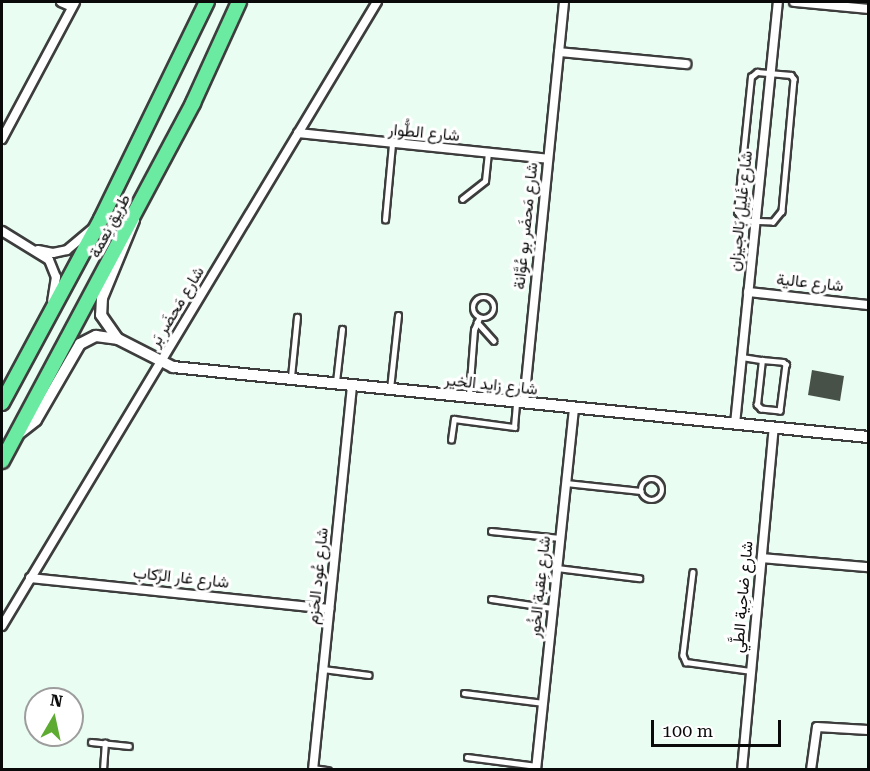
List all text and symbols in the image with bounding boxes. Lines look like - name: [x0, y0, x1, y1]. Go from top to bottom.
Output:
- street label: شارع الطُّوار: [387, 120, 461, 146]
- street label: شارع غَلِيل بَالجيزان: [725, 150, 757, 272]
- street label: شارع مَحضَر بو عُوَّانة: [510, 162, 542, 290]
- street label: طريق نِعمة: [85, 191, 135, 261]
- street label: شارع مَحضَر بَر: [145, 263, 209, 351]
- street label: شارع عالية: [775, 270, 845, 296]
- street label: شارع زايد الخير: [443, 371, 539, 399]
- street label: شارع عُود الحَزم: [303, 527, 333, 625]
- street label: شارع عِقبة الخُور: [525, 535, 555, 639]
- street label: شارع ضاحِية الطَّي: [729, 540, 757, 654]
- street label: شارع غار الرِّكاب: [132, 563, 230, 593]
- north arrow: [24, 687, 84, 747]
- text: N: [49, 690, 64, 711]
- scale bar: [654, 708, 784, 746]
- text: 100 m: [662, 720, 713, 741]

